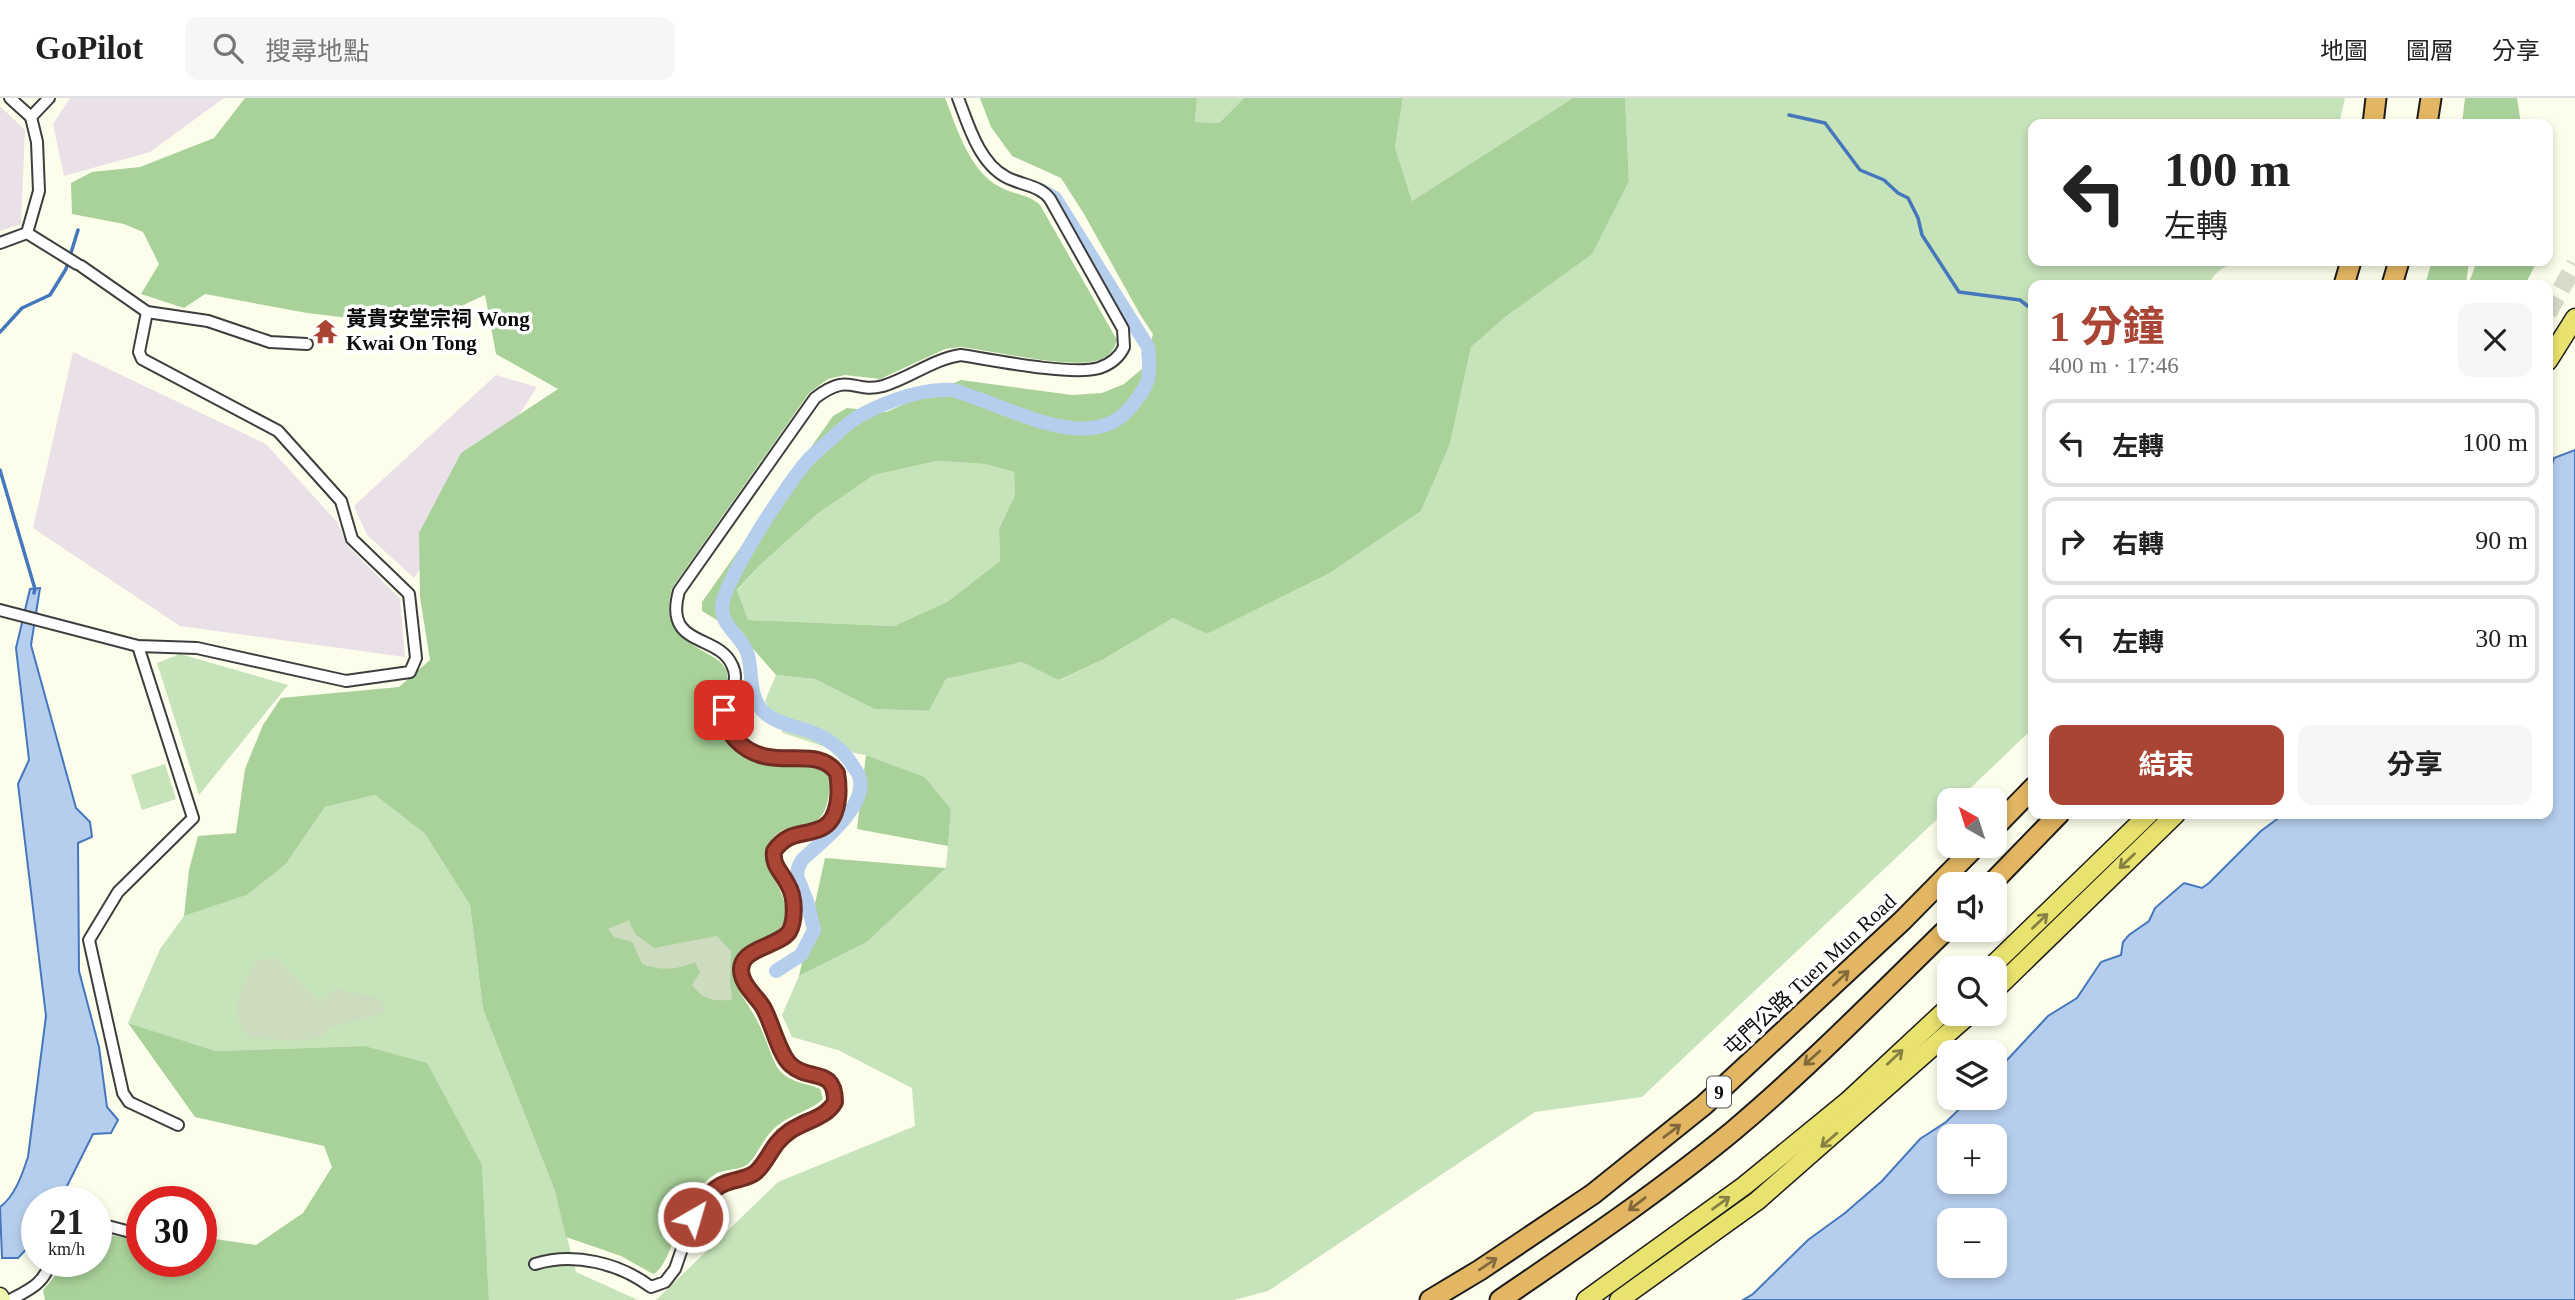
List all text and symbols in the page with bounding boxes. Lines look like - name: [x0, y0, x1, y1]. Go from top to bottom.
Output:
- search box: [185, 17, 675, 80]
- icon: search: [209, 29, 247, 67]
- text: GoPilot: [35, 30, 143, 66]
- text: 搜尋地點: [265, 37, 369, 66]
- text: 地圖: [2320, 38, 2368, 64]
- text: 圖層: [2406, 38, 2454, 64]
- text: 分享: [2492, 38, 2540, 64]
- text: 100 m: [2164, 142, 2291, 197]
- icon: left: [2049, 147, 2140, 238]
- text: 左轉: [2164, 208, 2228, 244]
- button: close: [2458, 303, 2532, 377]
- text: 1 分鐘: [2049, 304, 2165, 350]
- place label: 黃貴安堂宗祠 Wong Kwai On Tong: [346, 307, 530, 355]
- temple icon: 黃貴安堂宗祠 Wong Kwai On Tong: [312, 317, 340, 345]
- text: 400 m · 17:46: [2049, 353, 2179, 378]
- icon: left: [2053, 424, 2091, 462]
- text: 100 m: [2462, 428, 2528, 457]
- text: 左轉: [2112, 432, 2164, 461]
- icon: right: [2053, 522, 2091, 560]
- text: 90 m: [2475, 526, 2528, 555]
- text: 右轉: [2112, 530, 2164, 559]
- icon: left: [2053, 620, 2091, 658]
- text: 30 m: [2475, 624, 2528, 653]
- text: 左轉: [2112, 628, 2164, 657]
- pin: [694, 680, 754, 740]
- icon: arrive: [705, 691, 743, 729]
- button: 結束: [2049, 725, 2284, 805]
- button: 分享: [2298, 725, 2532, 805]
- north arrow: [1937, 788, 2007, 858]
- map controls: [1937, 788, 2007, 1278]
- one-way arrow: [2119, 853, 2136, 870]
- button: sound: [1937, 872, 2007, 942]
- street label: 屯門公路 Tuen Mun Road: [1719, 889, 1901, 1061]
- one-way arrow: [2031, 913, 2049, 929]
- button: search: [1937, 956, 2007, 1026]
- one-way arrow: [1832, 970, 1849, 987]
- button: layers: [1937, 1040, 2007, 1110]
- one-way arrow: [1886, 1049, 1904, 1065]
- one-way arrow: [1804, 1050, 1821, 1067]
- road number: 9: [1707, 1076, 1731, 1108]
- one-way arrow: [1662, 1123, 1681, 1138]
- button: +: [1937, 1124, 2007, 1194]
- one-way arrow: [1820, 1132, 1838, 1148]
- position arrow: [656, 1180, 730, 1254]
- speed limit sign: 30: [126, 1186, 217, 1277]
- one-way arrow: [1629, 1196, 1647, 1211]
- one-way arrow: [1711, 1196, 1730, 1210]
- text: 21: [49, 1203, 84, 1242]
- button: −: [1937, 1208, 2007, 1278]
- text: km/h: [48, 1239, 85, 1259]
- one-way arrow: [1478, 1257, 1497, 1272]

